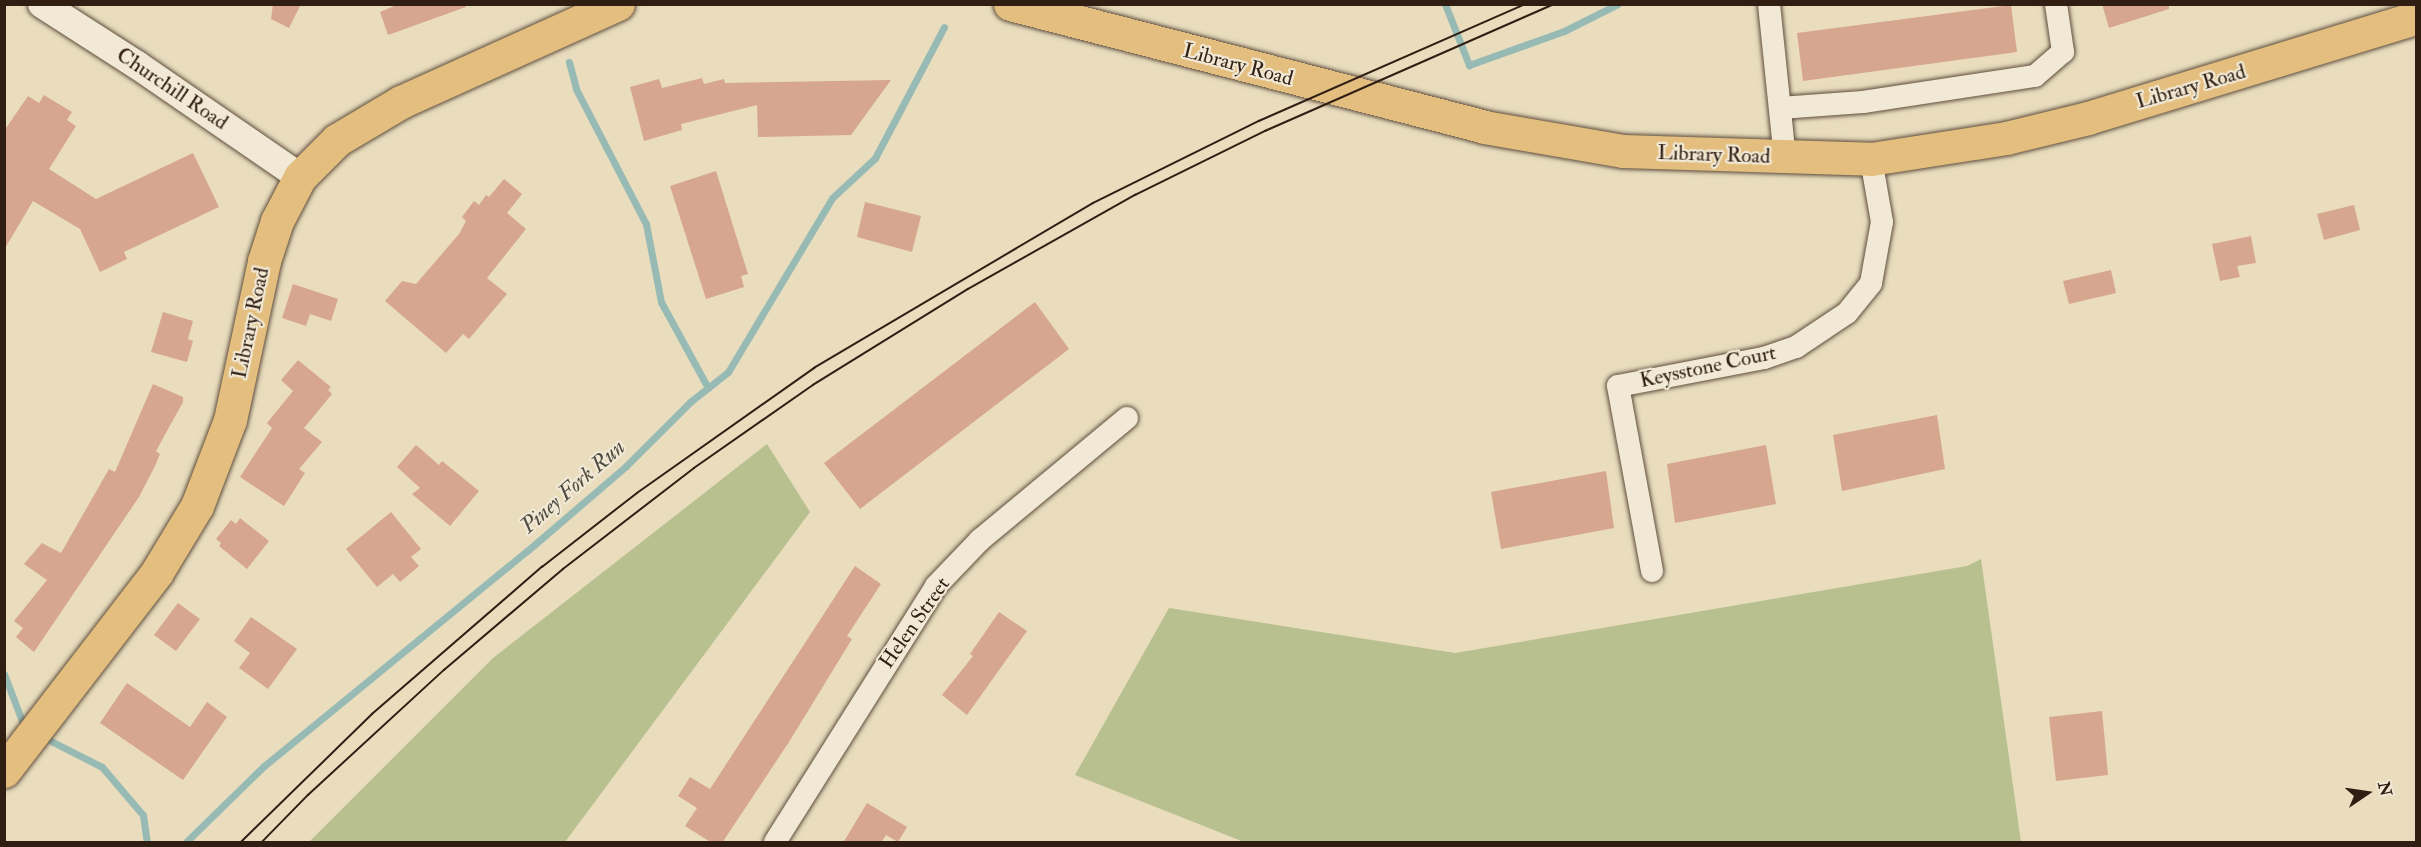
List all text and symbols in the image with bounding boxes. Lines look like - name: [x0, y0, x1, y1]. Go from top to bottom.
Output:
- street label: Library Road: [1180, 38, 1296, 92]
- street label: Churchill Road: [111, 42, 233, 136]
- street label: Library Road: [2133, 59, 2249, 115]
- street label: Library Road: [1657, 140, 1771, 170]
- street label: Library Road: [227, 265, 275, 381]
- street label: Keysstone Court: [1638, 340, 1778, 394]
- water label: Piney Fork Run: [515, 435, 631, 539]
- street label: Helen Street: [874, 572, 956, 674]
- north arrow: [2337, 763, 2397, 823]
- text: N: [2373, 780, 2396, 798]

